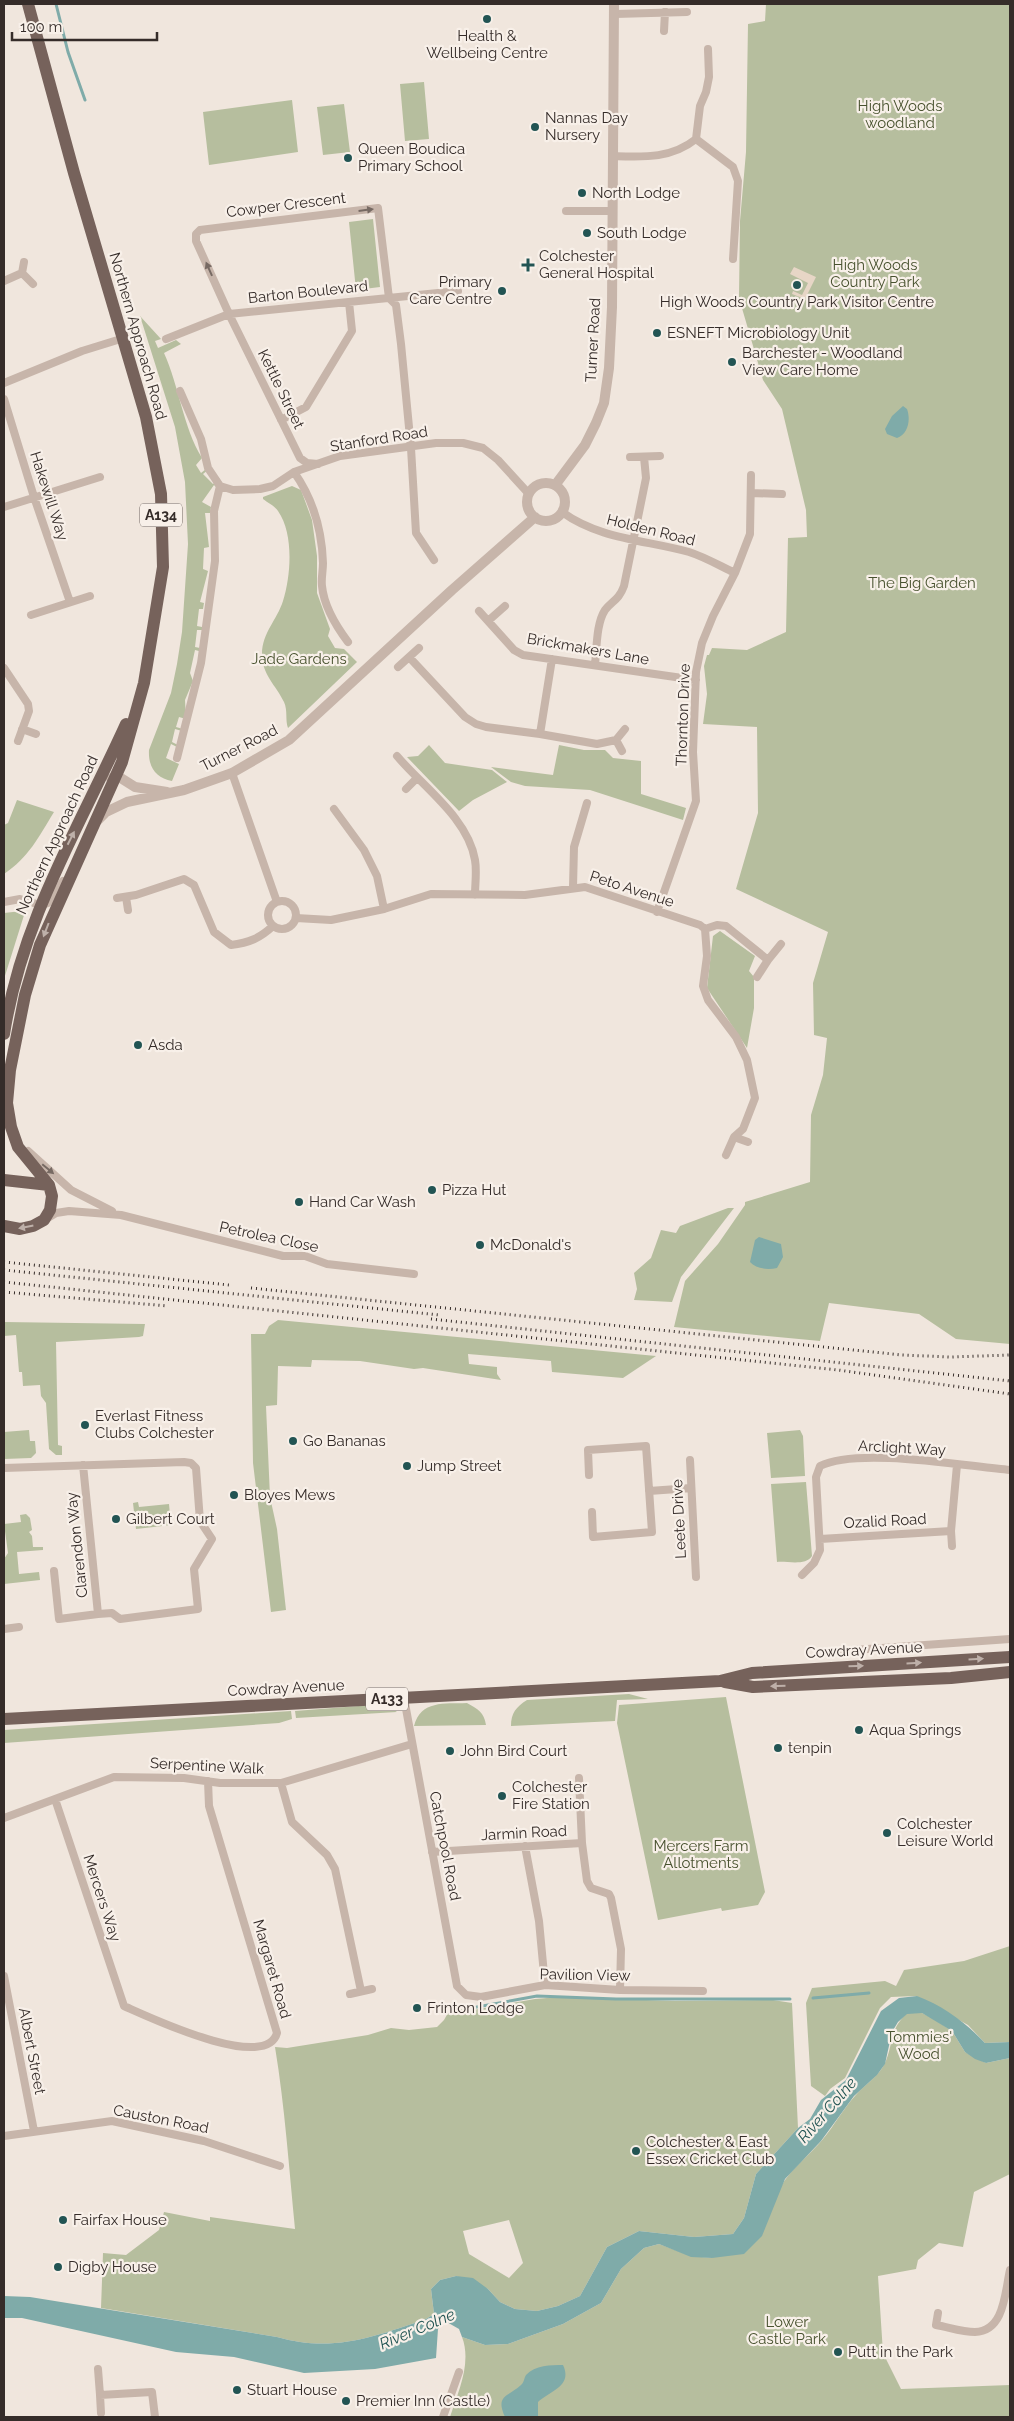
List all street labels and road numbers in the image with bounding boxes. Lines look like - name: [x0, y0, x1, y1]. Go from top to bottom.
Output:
- street label: Cowper Crescent: [225, 189, 347, 221]
- street label: Northern Approach Road: [105, 250, 171, 422]
- street label: Barton Boulevard: [247, 277, 369, 307]
- street label: Turner Road: [582, 297, 604, 383]
- street label: Kettle Street: [254, 346, 308, 432]
- street label: Stanford Road: [329, 422, 429, 456]
- street label: Hakewill Way: [26, 449, 72, 543]
- road number: A134: [140, 504, 182, 526]
- street label: Holden Road: [605, 510, 697, 550]
- street label: Brickmakers Lane: [525, 629, 651, 669]
- street label: Thornton Drive: [672, 663, 694, 767]
- street label: Turner Road: [197, 721, 281, 775]
- street label: Northern Approach Road: [12, 753, 102, 917]
- street label: Peto Avenue: [587, 867, 677, 911]
- street label: Petrolea Close: [218, 1218, 321, 1256]
- street label: Arclight Way: [858, 1437, 946, 1459]
- street label: Leete Drive: [668, 1479, 690, 1559]
- street label: Clarendon Way: [62, 1491, 92, 1599]
- street label: Ozalid Road: [843, 1510, 927, 1532]
- street label: Cowdray Avenue: [805, 1638, 923, 1662]
- street label: Cowdray Avenue: [227, 1676, 345, 1700]
- road number: A133: [366, 1688, 408, 1710]
- street label: Serpentine Walk: [150, 1754, 265, 1778]
- street label: Catchpool Road: [426, 1790, 464, 1902]
- street label: Jarmin Road: [481, 1822, 567, 1844]
- street label: Mercers Way: [79, 1852, 125, 1944]
- street label: Margaret Road: [249, 1917, 295, 2021]
- street label: Pavilion View: [539, 1965, 631, 1985]
- street label: Albert Street: [15, 2006, 49, 2096]
- street label: Causton Road: [112, 2101, 210, 2137]

